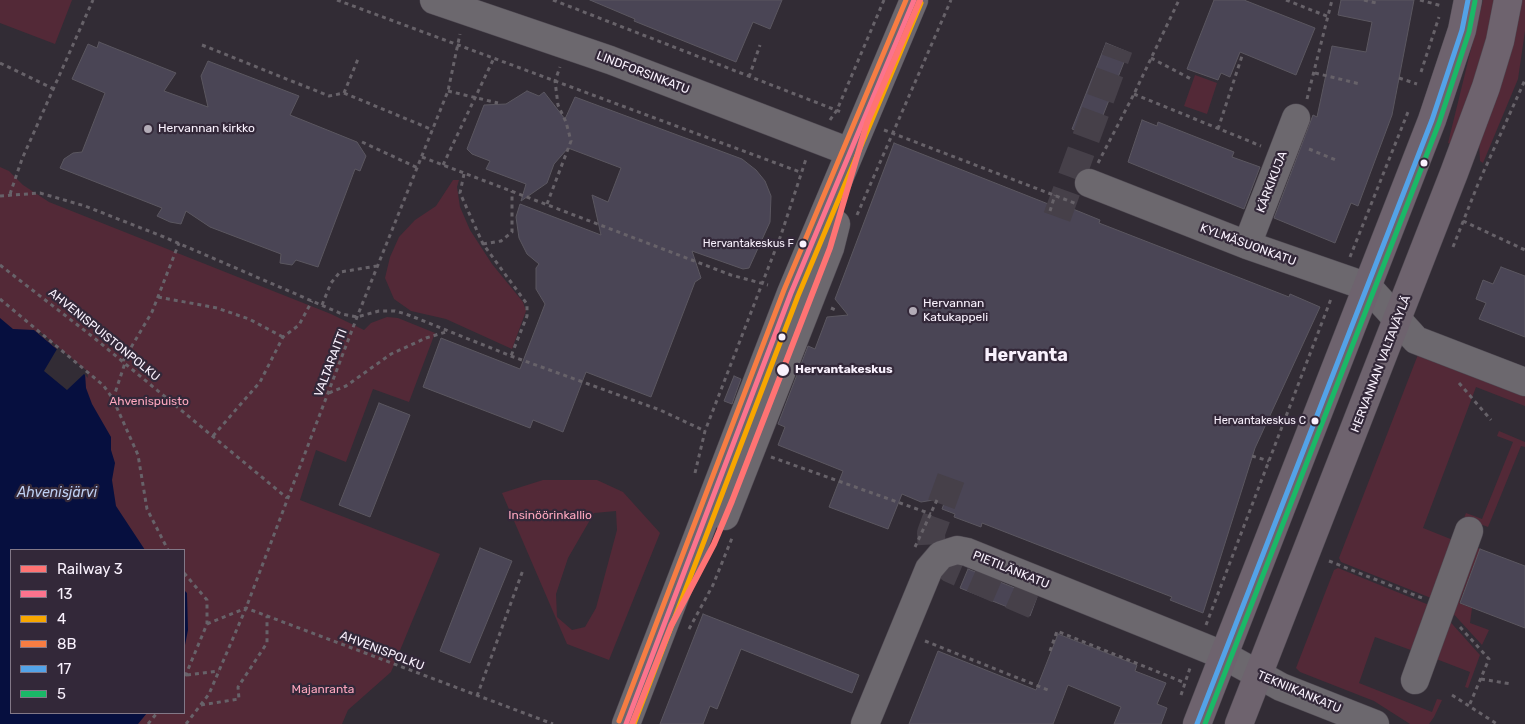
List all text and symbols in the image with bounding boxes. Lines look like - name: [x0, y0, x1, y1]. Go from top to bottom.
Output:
- street label: LINDFORSINKATU: [594, 49, 692, 97]
- place label: Hervannan kirkko: [158, 122, 255, 136]
- marker: Hervannan kirkko: [142, 123, 154, 135]
- street label: KÄRKIKUJA: [1254, 149, 1290, 215]
- unlabelled marker: [1419, 158, 1429, 168]
- street label: KYLMÄSUONKATU: [1198, 221, 1298, 269]
- place label: Hervantakeskus F: [703, 237, 794, 251]
- marker: Hervantakeskus F: [798, 239, 808, 249]
- street label: AHVENISPUISTONPOLKU: [45, 286, 163, 384]
- street label: HERVANNAN VALTAVÄYLÄ: [1348, 293, 1414, 435]
- place label: Hervannan Katukappeli: [923, 297, 988, 325]
- marker: Hervannan Katukappeli: [907, 305, 919, 317]
- street label: VALTARAITTI: [312, 327, 350, 399]
- unlabelled marker: [777, 332, 787, 342]
- district label: Hervanta: [984, 345, 1068, 367]
- marker: Hervantakeskus: [775, 362, 791, 378]
- place label: Hervantakeskus: [795, 363, 893, 377]
- park label: Ahvenispuisto: [109, 395, 189, 409]
- place label: Hervantakeskus C: [1214, 414, 1306, 428]
- marker: Hervantakeskus C: [1310, 416, 1320, 426]
- water label: Ahvenisjärvi: [17, 485, 97, 501]
- park label: Insinöörinkallio: [508, 509, 592, 523]
- street label: PIETILÄNKATU: [971, 548, 1051, 592]
- legend: [10, 549, 185, 714]
- text: Railway 3: [57, 560, 123, 578]
- text: 13: [57, 585, 72, 603]
- text: 4: [57, 610, 66, 628]
- street label: AHVENISPOLKU: [338, 628, 426, 674]
- text: 8B: [57, 635, 77, 653]
- text: 17: [57, 660, 71, 678]
- street label: TEKNIIKANKATU: [1255, 668, 1343, 716]
- park label: Majanranta: [292, 683, 354, 697]
- text: 5: [57, 685, 66, 703]

